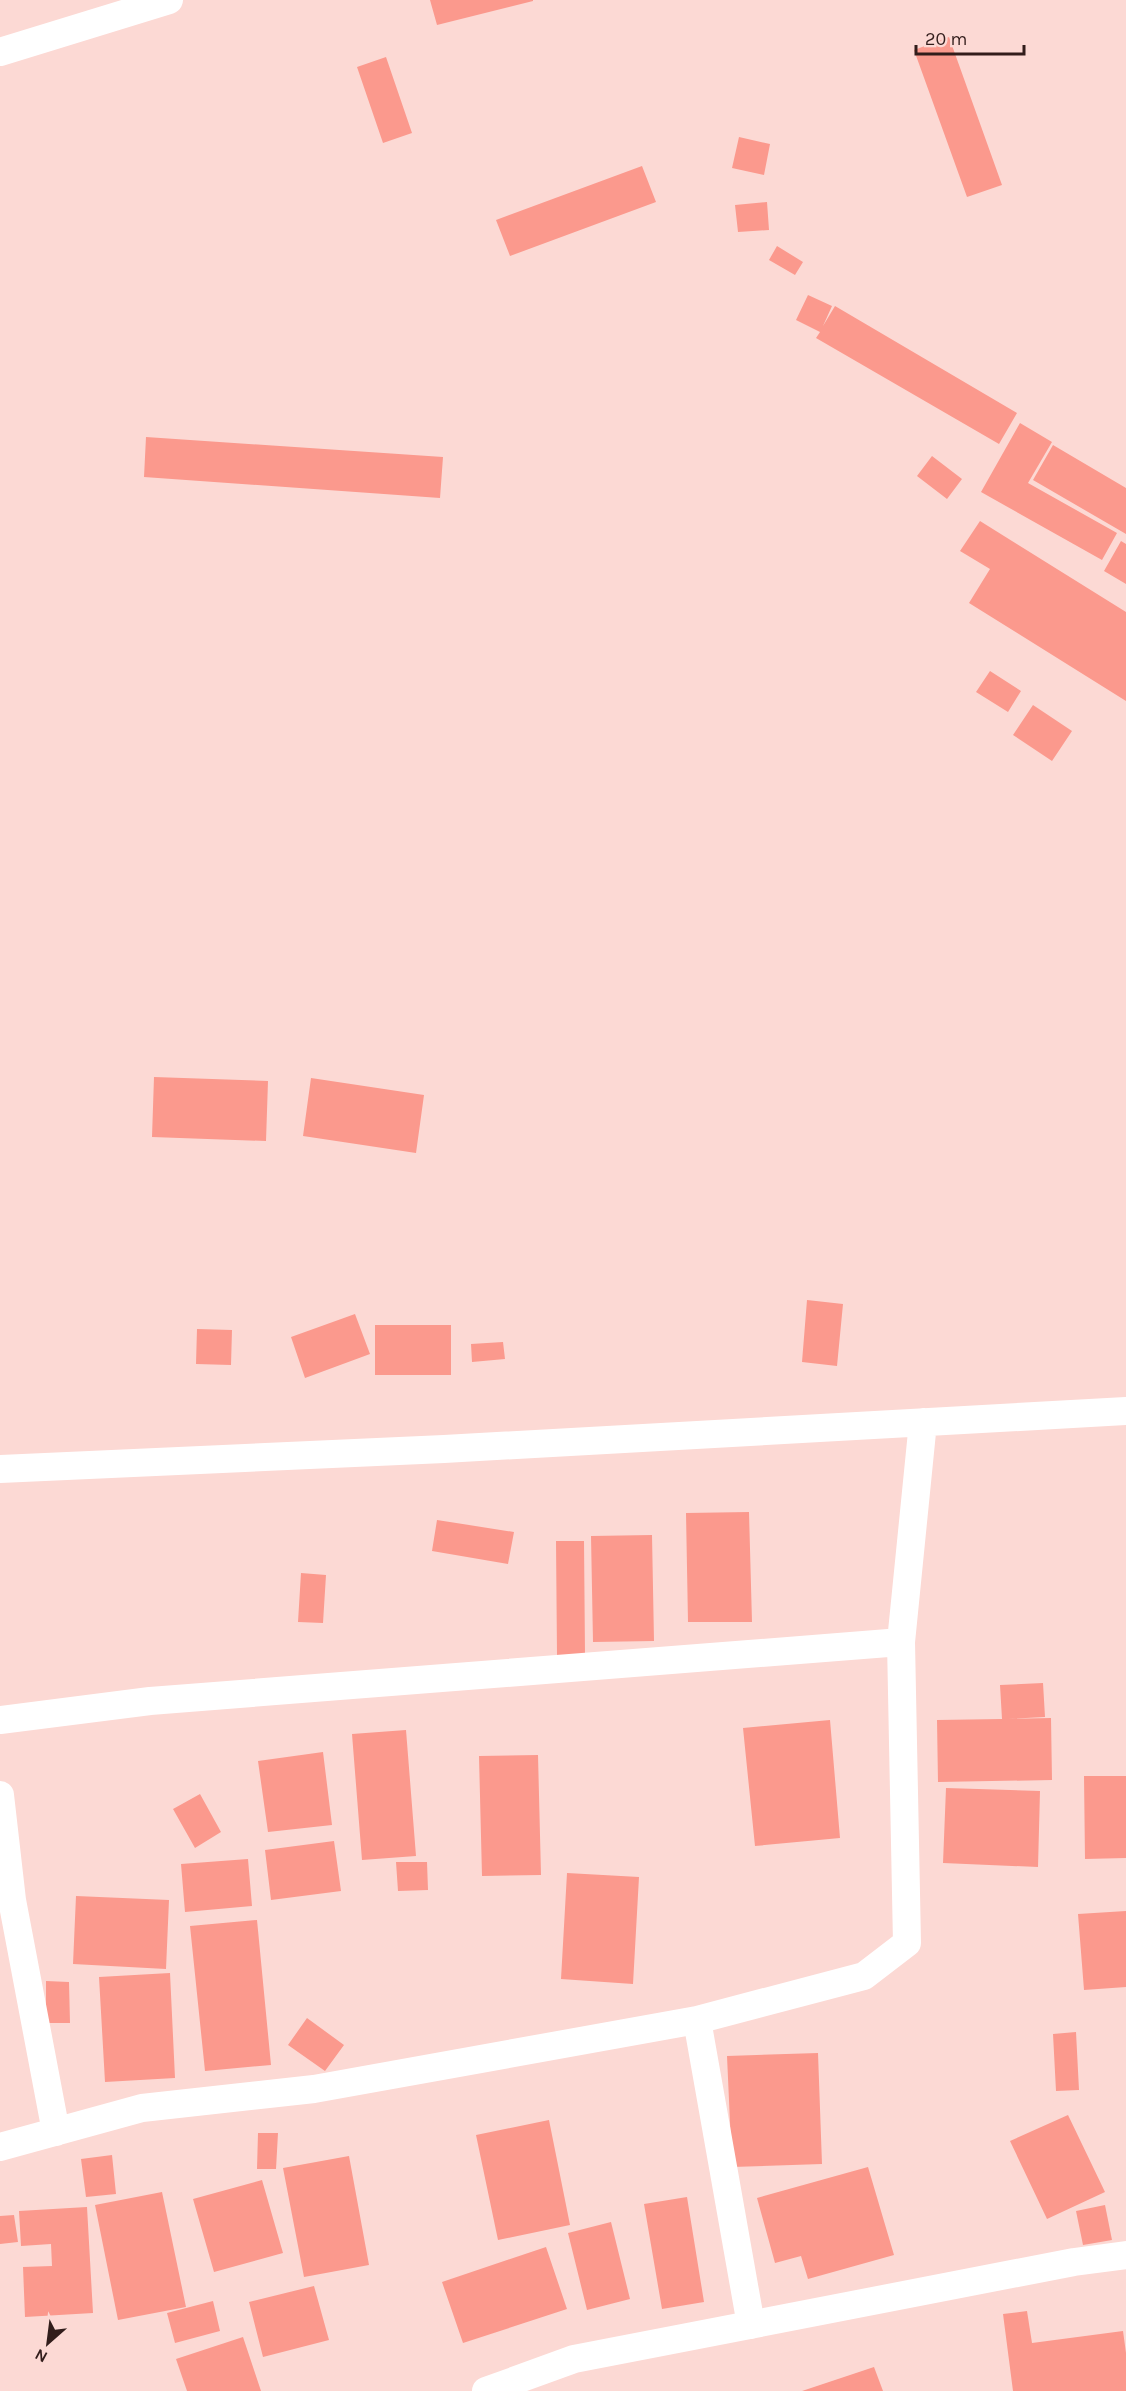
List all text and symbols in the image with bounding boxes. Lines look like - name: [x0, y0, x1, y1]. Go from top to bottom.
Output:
- scale bar: [916, 18, 1024, 56]
- text: 20 m: [925, 28, 967, 50]
- north arrow: [18, 2313, 78, 2373]
- text: N: [32, 2345, 51, 2367]

